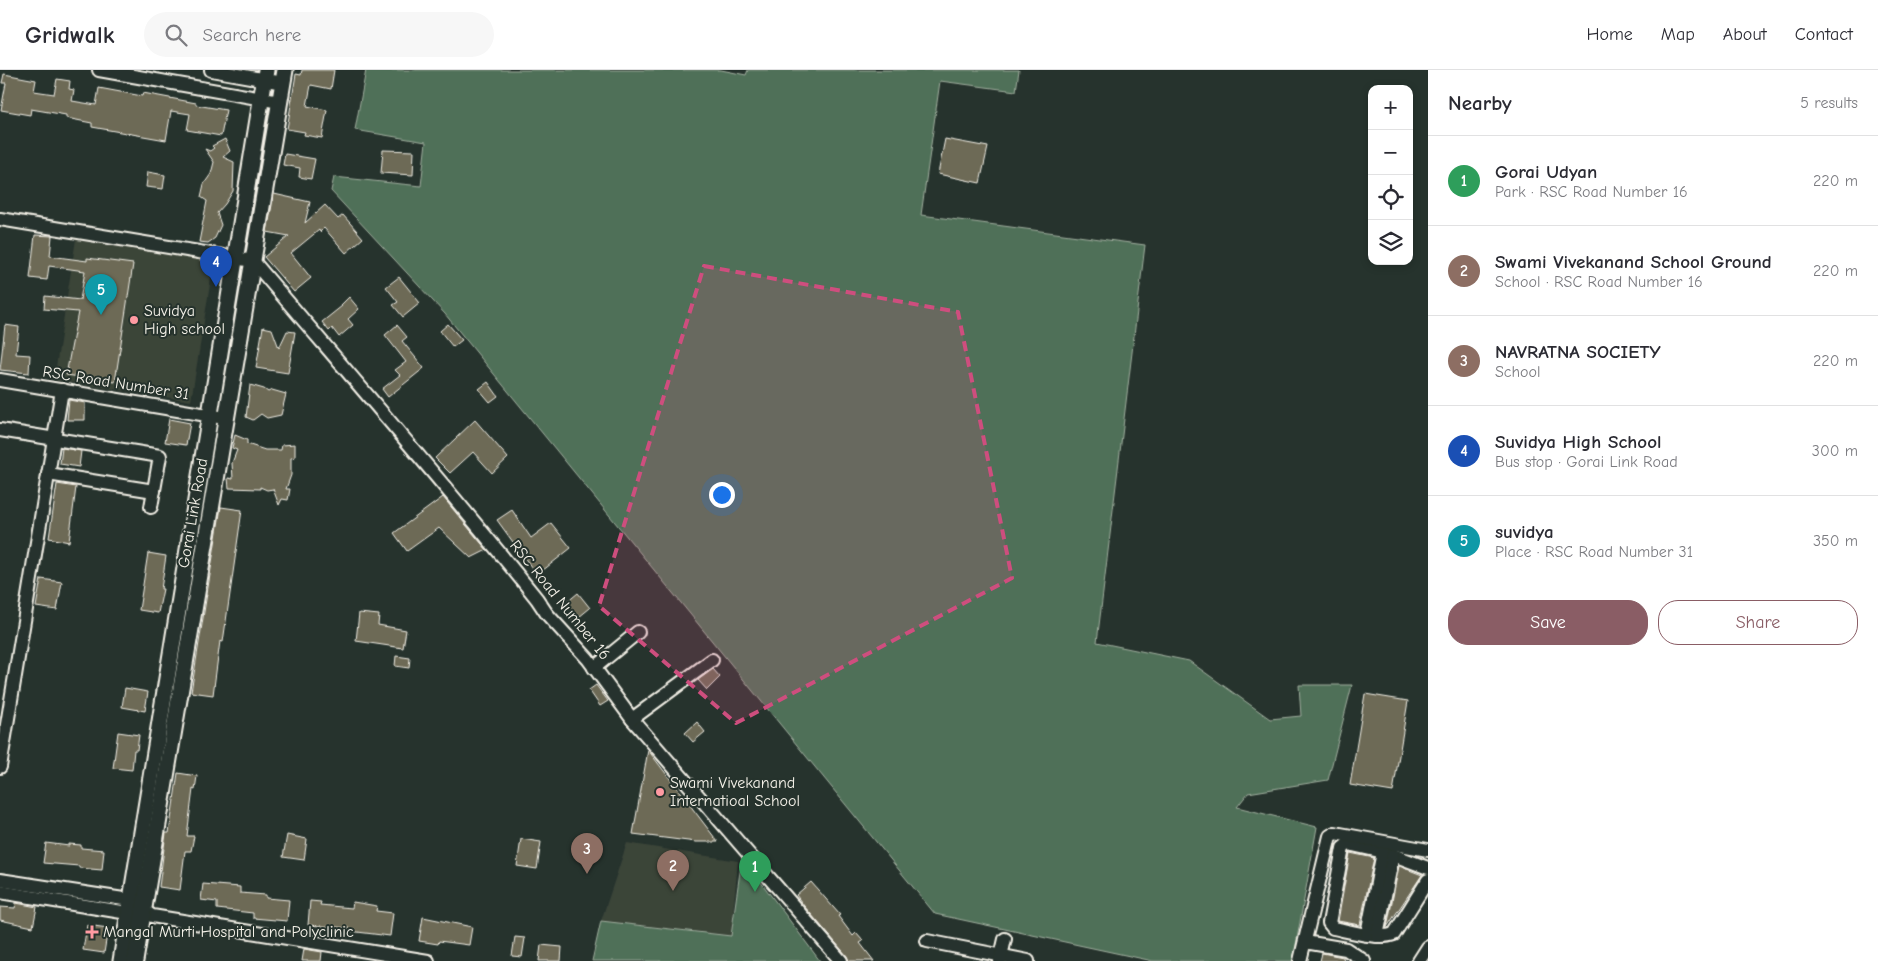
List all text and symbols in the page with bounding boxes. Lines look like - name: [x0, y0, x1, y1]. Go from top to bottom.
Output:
- search box: [144, 12, 494, 57]
- text: Gridwalk: [25, 21, 114, 49]
- icon: search: [162, 21, 190, 49]
- text: Search here: [202, 24, 301, 46]
- text: Home: [1586, 24, 1633, 45]
- text: Map: [1661, 24, 1695, 45]
- text: About: [1723, 24, 1767, 45]
- text: Contact: [1795, 24, 1853, 45]
- map controls: [1368, 85, 1413, 265]
- button: +: [1368, 85, 1413, 130]
- text: Nearby: [1448, 91, 1512, 115]
- text: 5 results: [1800, 94, 1858, 112]
- button: −: [1368, 130, 1413, 175]
- text: Gorai Udyan: [1495, 161, 1597, 183]
- text: 1: [1461, 172, 1467, 190]
- text: 220 m: [1813, 172, 1858, 190]
- button: locate: [1368, 175, 1413, 220]
- text: Park · RSC Road Number 16: [1495, 183, 1688, 201]
- button: layers: [1368, 220, 1413, 265]
- pin: 4: [200, 246, 232, 287]
- text: Swami Vivekanand School Ground: [1495, 251, 1772, 273]
- text: 2: [1460, 262, 1468, 280]
- text: 220 m: [1813, 262, 1858, 280]
- text: School · RSC Road Number 16: [1495, 273, 1703, 291]
- pin: 5: [85, 274, 117, 315]
- place label: Suvidya High school: [144, 302, 225, 338]
- marker: Suvidya High school: [128, 314, 140, 326]
- text: NAVRATNA SOCIETY: [1495, 341, 1660, 363]
- text: 3: [1460, 352, 1468, 370]
- text: 220 m: [1813, 352, 1858, 370]
- street label: RSC Road Number 31: [41, 363, 191, 403]
- text: School: [1495, 363, 1541, 381]
- text: Suvidya High School: [1495, 431, 1661, 453]
- text: 4: [1460, 442, 1468, 460]
- text: 300 m: [1812, 442, 1858, 460]
- text: Bus stop · Gorai Link Road: [1495, 453, 1678, 471]
- street label: Gorai Link Road: [174, 457, 212, 569]
- your location: [709, 482, 735, 508]
- text: suvidya: [1495, 521, 1554, 543]
- text: 5: [1460, 532, 1468, 550]
- text: 350 m: [1813, 532, 1858, 550]
- street label: RSC Road Number 16: [506, 537, 614, 663]
- text: Place · RSC Road Number 31: [1495, 543, 1693, 561]
- button: Save: [1448, 600, 1648, 645]
- button: Share: [1658, 600, 1858, 645]
- place label: Swami Vivekanand Internatioal School: [670, 774, 800, 810]
- marker: Swami Vivekanand Internatioal School: [654, 786, 666, 798]
- pin: 3: [571, 833, 603, 874]
- pin: 2: [657, 850, 689, 891]
- pin: 1: [739, 851, 771, 892]
- place label: Mangal Murti Hospital and Polyclinic: [103, 923, 354, 941]
- marker: Mangal Murti Hospital and Polyclinic: [85, 925, 99, 939]

